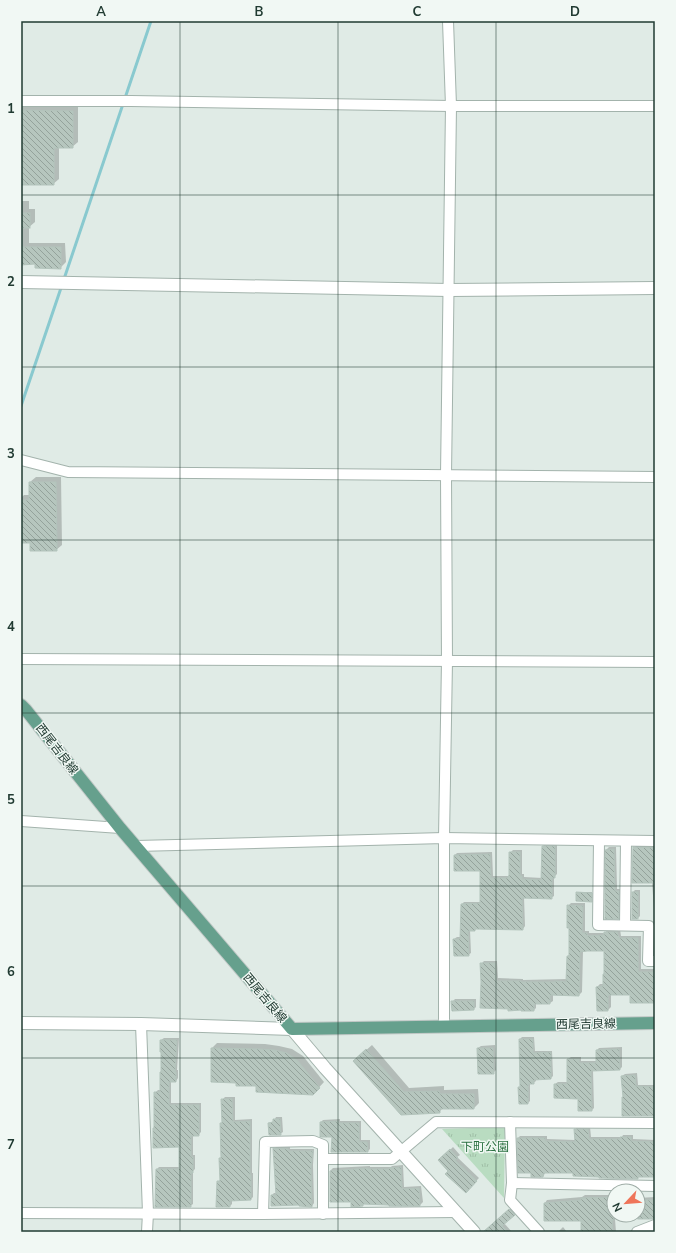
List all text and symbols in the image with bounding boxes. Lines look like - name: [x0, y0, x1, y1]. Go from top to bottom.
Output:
- text: A: [96, 3, 106, 21]
- text: B: [255, 3, 264, 21]
- text: C: [413, 3, 422, 21]
- text: D: [570, 3, 580, 21]
- text: 1: [7, 100, 15, 118]
- text: 2: [7, 273, 15, 291]
- text: 3: [7, 445, 15, 463]
- text: 4: [7, 618, 15, 636]
- street label: 西尾吉良線: [32, 720, 82, 778]
- text: 5: [7, 791, 15, 809]
- text: 6: [7, 963, 15, 981]
- street label: 西尾吉良線: [240, 970, 290, 1026]
- street label: 西尾吉良線: [556, 1015, 616, 1033]
- text: 7: [7, 1136, 15, 1154]
- park label: 下町公園: [461, 1139, 509, 1155]
- north arrow: [606, 1183, 646, 1223]
- text: N: [609, 1200, 626, 1214]

